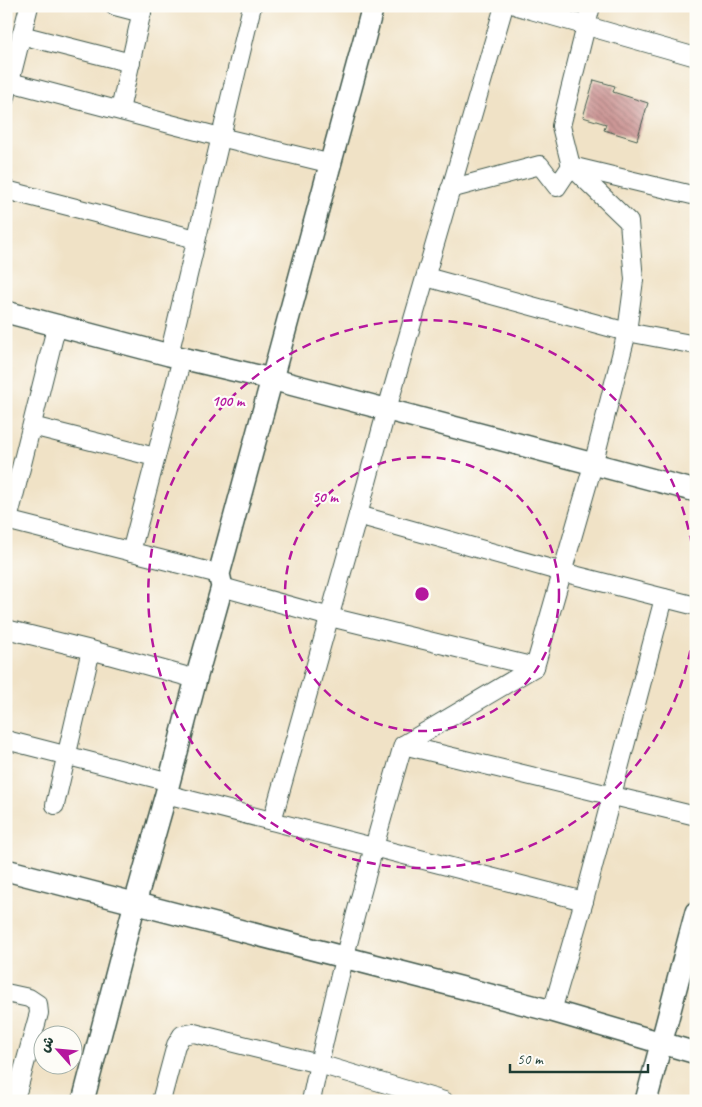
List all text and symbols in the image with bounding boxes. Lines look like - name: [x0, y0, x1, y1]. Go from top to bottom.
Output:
- text: 100 m: [212, 392, 246, 411]
- text: 50 m: [312, 488, 339, 507]
- centre of rings: [413, 585, 431, 603]
- north arrow: [32, 1024, 82, 1074]
- text: ش: [36, 1034, 58, 1055]
- scale bar: [510, 1042, 647, 1074]
- text: 50 m: [517, 1050, 544, 1069]

